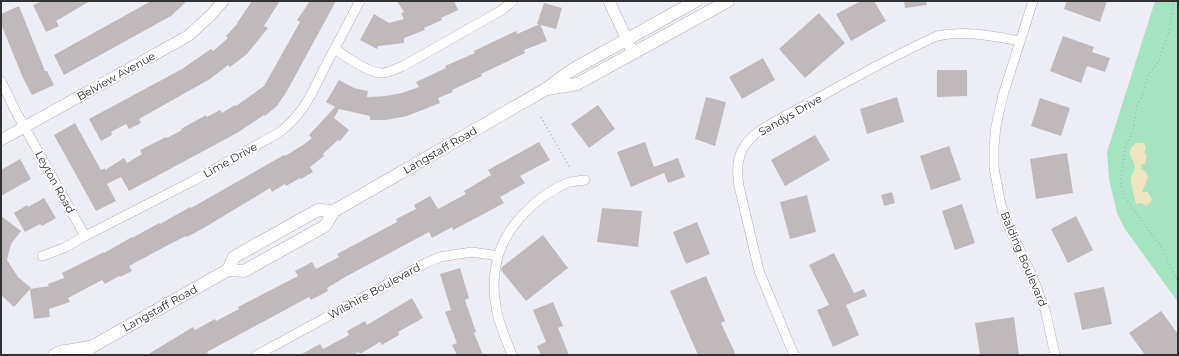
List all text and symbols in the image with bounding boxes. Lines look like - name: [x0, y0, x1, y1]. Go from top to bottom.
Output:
- street label: Belview Avenue: [74, 49, 158, 103]
- street label: Sandys Drive: [756, 91, 825, 139]
- street label: Langstaff Road: [400, 123, 480, 177]
- street label: Lime Drive: [201, 139, 260, 181]
- street label: Leyton Road: [32, 148, 78, 216]
- street label: Balding Boulevard: [998, 209, 1050, 309]
- street label: Wilshire Boulevard: [325, 260, 423, 322]
- street label: Langstaff Road: [120, 282, 200, 334]

